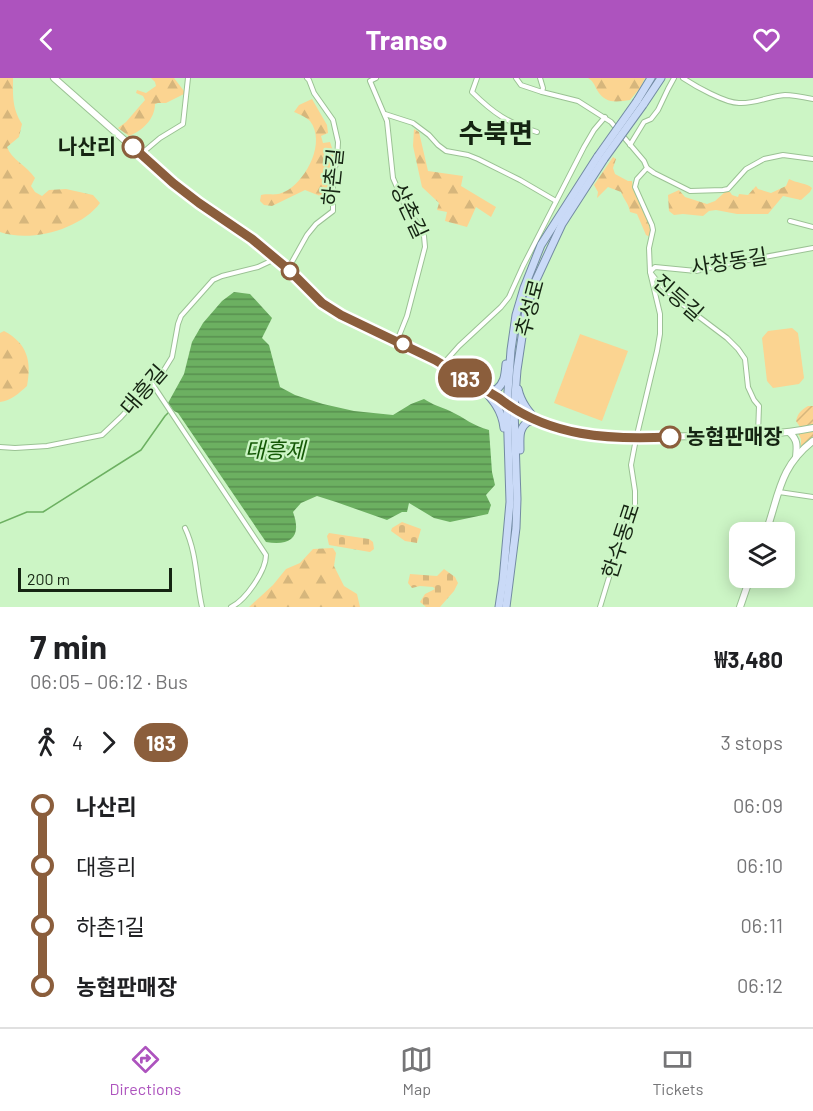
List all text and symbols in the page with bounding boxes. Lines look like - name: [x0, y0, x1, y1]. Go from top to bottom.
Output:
- icon: back: [30, 23, 63, 56]
- text: Transo: [365, 23, 448, 55]
- icon: heart: [750, 23, 783, 56]
- district label: 수북면: [459, 116, 533, 148]
- place label: 나산리: [58, 133, 116, 158]
- marker: 나산리: [122, 136, 144, 158]
- street label: 하촌길: [316, 147, 347, 207]
- street label: 상촌길: [387, 179, 434, 242]
- street label: 사창동길: [689, 242, 769, 279]
- unlabelled marker: [281, 262, 299, 280]
- street label: 진등길: [649, 268, 709, 325]
- street label: 추성로: [509, 276, 548, 339]
- unlabelled marker: [394, 335, 412, 353]
- line badge: 183: [430, 358, 500, 398]
- street label: 대흥길: [114, 359, 171, 419]
- text: 183: [450, 366, 480, 391]
- place label: 농협판매장: [686, 423, 783, 448]
- marker: 농협판매장: [659, 426, 681, 448]
- water label: 대흥제: [245, 436, 308, 462]
- street label: 한수동로: [596, 500, 643, 581]
- map controls: [729, 522, 795, 588]
- button: layers: [729, 522, 795, 588]
- scale bar: [18, 565, 172, 592]
- text: 200 m: [27, 569, 70, 588]
- text: 7 min: [30, 626, 107, 666]
- text: ₩3,480: [715, 646, 783, 672]
- text: 06:05 – 06:12 · Bus: [30, 669, 188, 693]
- icon: walk: [30, 726, 63, 759]
- icon: forward: [92, 726, 125, 759]
- text: 4: [72, 730, 83, 754]
- text: 183: [146, 730, 176, 755]
- text: 3 stops: [721, 730, 783, 754]
- text: 나산리: [76, 793, 137, 819]
- text: 06:09: [733, 793, 783, 817]
- text: 대흥리: [76, 853, 137, 879]
- text: 06:10: [736, 853, 783, 877]
- text: 하촌1길: [76, 913, 144, 939]
- text: 06:11: [741, 913, 783, 937]
- text: 농협판매장: [76, 973, 177, 999]
- text: 06:12: [737, 973, 783, 997]
- tab: Directions: [110, 1043, 181, 1098]
- tab: Map: [400, 1043, 433, 1098]
- tab: Tickets: [652, 1043, 703, 1098]

